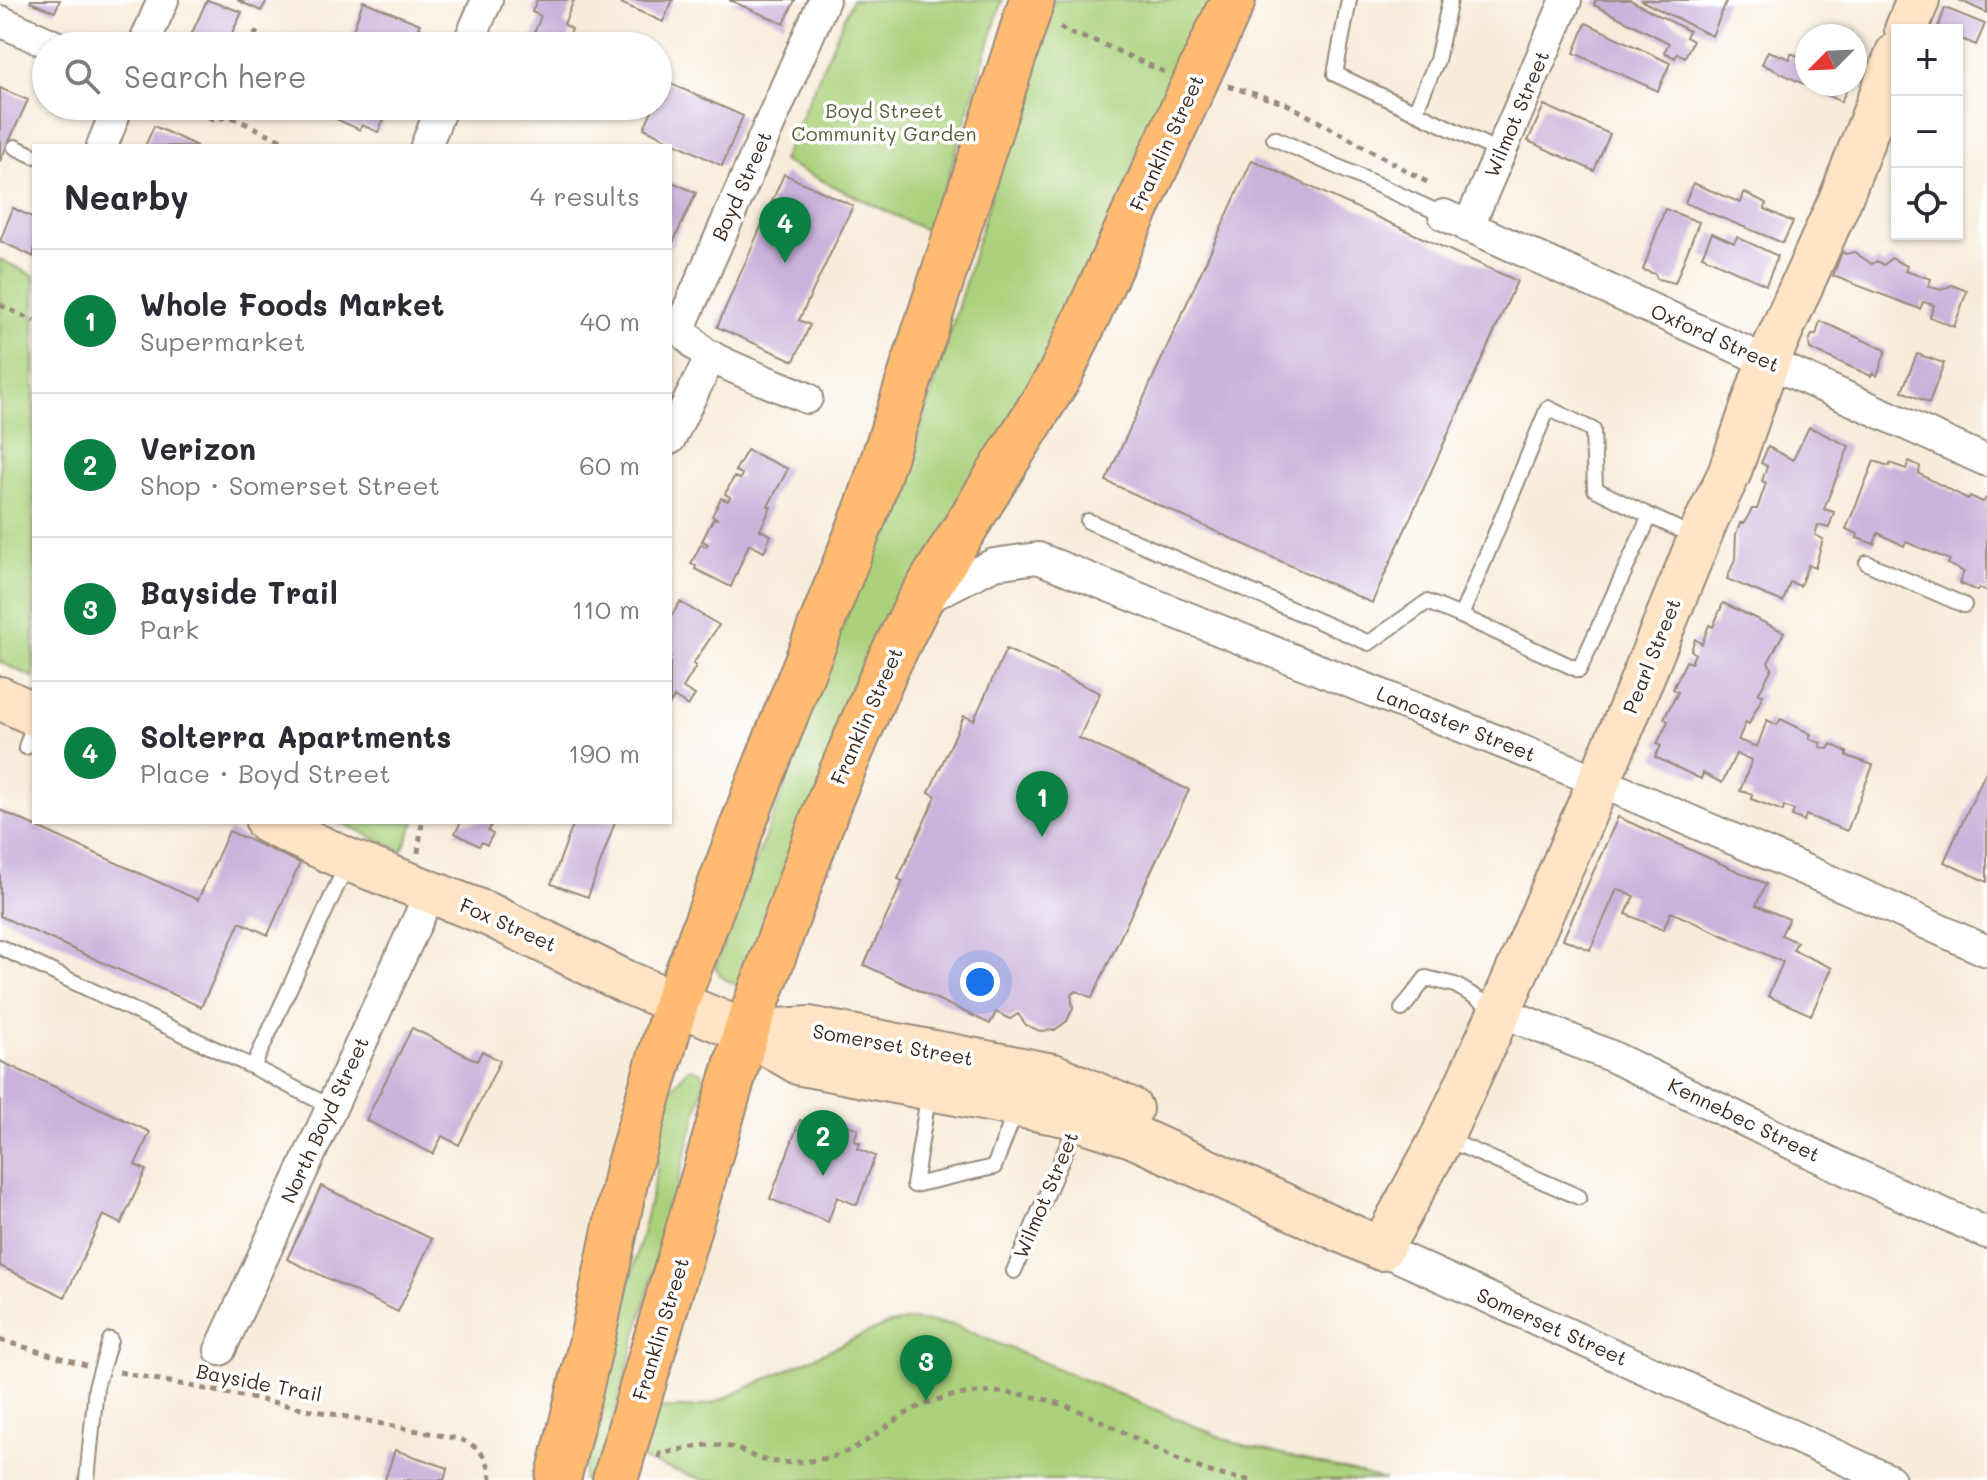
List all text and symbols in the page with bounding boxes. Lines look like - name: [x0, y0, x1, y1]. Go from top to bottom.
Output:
- north arrow: [1795, 24, 1867, 96]
- map controls: [1891, 24, 1963, 240]
- button: +: [1891, 24, 1963, 96]
- search box: [32, 32, 672, 120]
- street label: Wilmot Street: [1478, 46, 1554, 181]
- icon: search: [60, 54, 104, 98]
- text: Search here: [124, 56, 307, 96]
- street label: Franklin Street: [1123, 70, 1209, 215]
- button: −: [1891, 96, 1963, 168]
- park label: Boyd Street Community Garden: [791, 97, 977, 146]
- street label: Boyd Street: [705, 127, 777, 245]
- button: locate: [1891, 168, 1963, 240]
- text: Nearby: [64, 174, 189, 219]
- text: 4 results: [530, 179, 640, 213]
- pin: 4: [759, 197, 811, 263]
- text: Whole Foods Market: [140, 284, 444, 324]
- street label: Oxford Street: [1647, 297, 1784, 377]
- text: 1: [84, 304, 96, 338]
- text: 40 m: [580, 304, 640, 338]
- text: Supermarket: [140, 324, 305, 358]
- text: Verizon: [140, 428, 256, 468]
- text: 2: [83, 448, 97, 482]
- text: 60 m: [579, 448, 640, 482]
- text: Shop · Somerset Street: [140, 468, 440, 502]
- text: Bayside Trail: [140, 572, 338, 612]
- text: 3: [82, 592, 98, 626]
- text: 110 m: [572, 592, 640, 626]
- street label: Pearl Street: [1616, 594, 1686, 717]
- text: Park: [140, 612, 199, 646]
- street label: Franklin Street: [824, 643, 908, 788]
- street label: Lancaster Street: [1373, 679, 1540, 767]
- text: Solterra Apartments: [140, 716, 451, 756]
- text: 4: [82, 736, 98, 770]
- text: 190 m: [568, 736, 640, 770]
- text: Place · Boyd Street: [140, 756, 391, 790]
- pin: 1: [1016, 771, 1068, 837]
- street label: Fox Street: [456, 891, 561, 957]
- your location: [960, 962, 1000, 1002]
- street label: Somerset Street: [811, 1017, 975, 1071]
- street label: North Boyd Street: [274, 1032, 374, 1207]
- street label: Kennebec Street: [1664, 1071, 1825, 1167]
- pin: 2: [797, 1110, 849, 1176]
- street label: Wilmot Street: [1007, 1127, 1083, 1262]
- street label: Franklin Street: [626, 1254, 694, 1403]
- street label: Somerset Street: [1473, 1281, 1632, 1371]
- pin: 3: [900, 1335, 952, 1401]
- street label: Bayside Trail: [194, 1357, 324, 1407]

